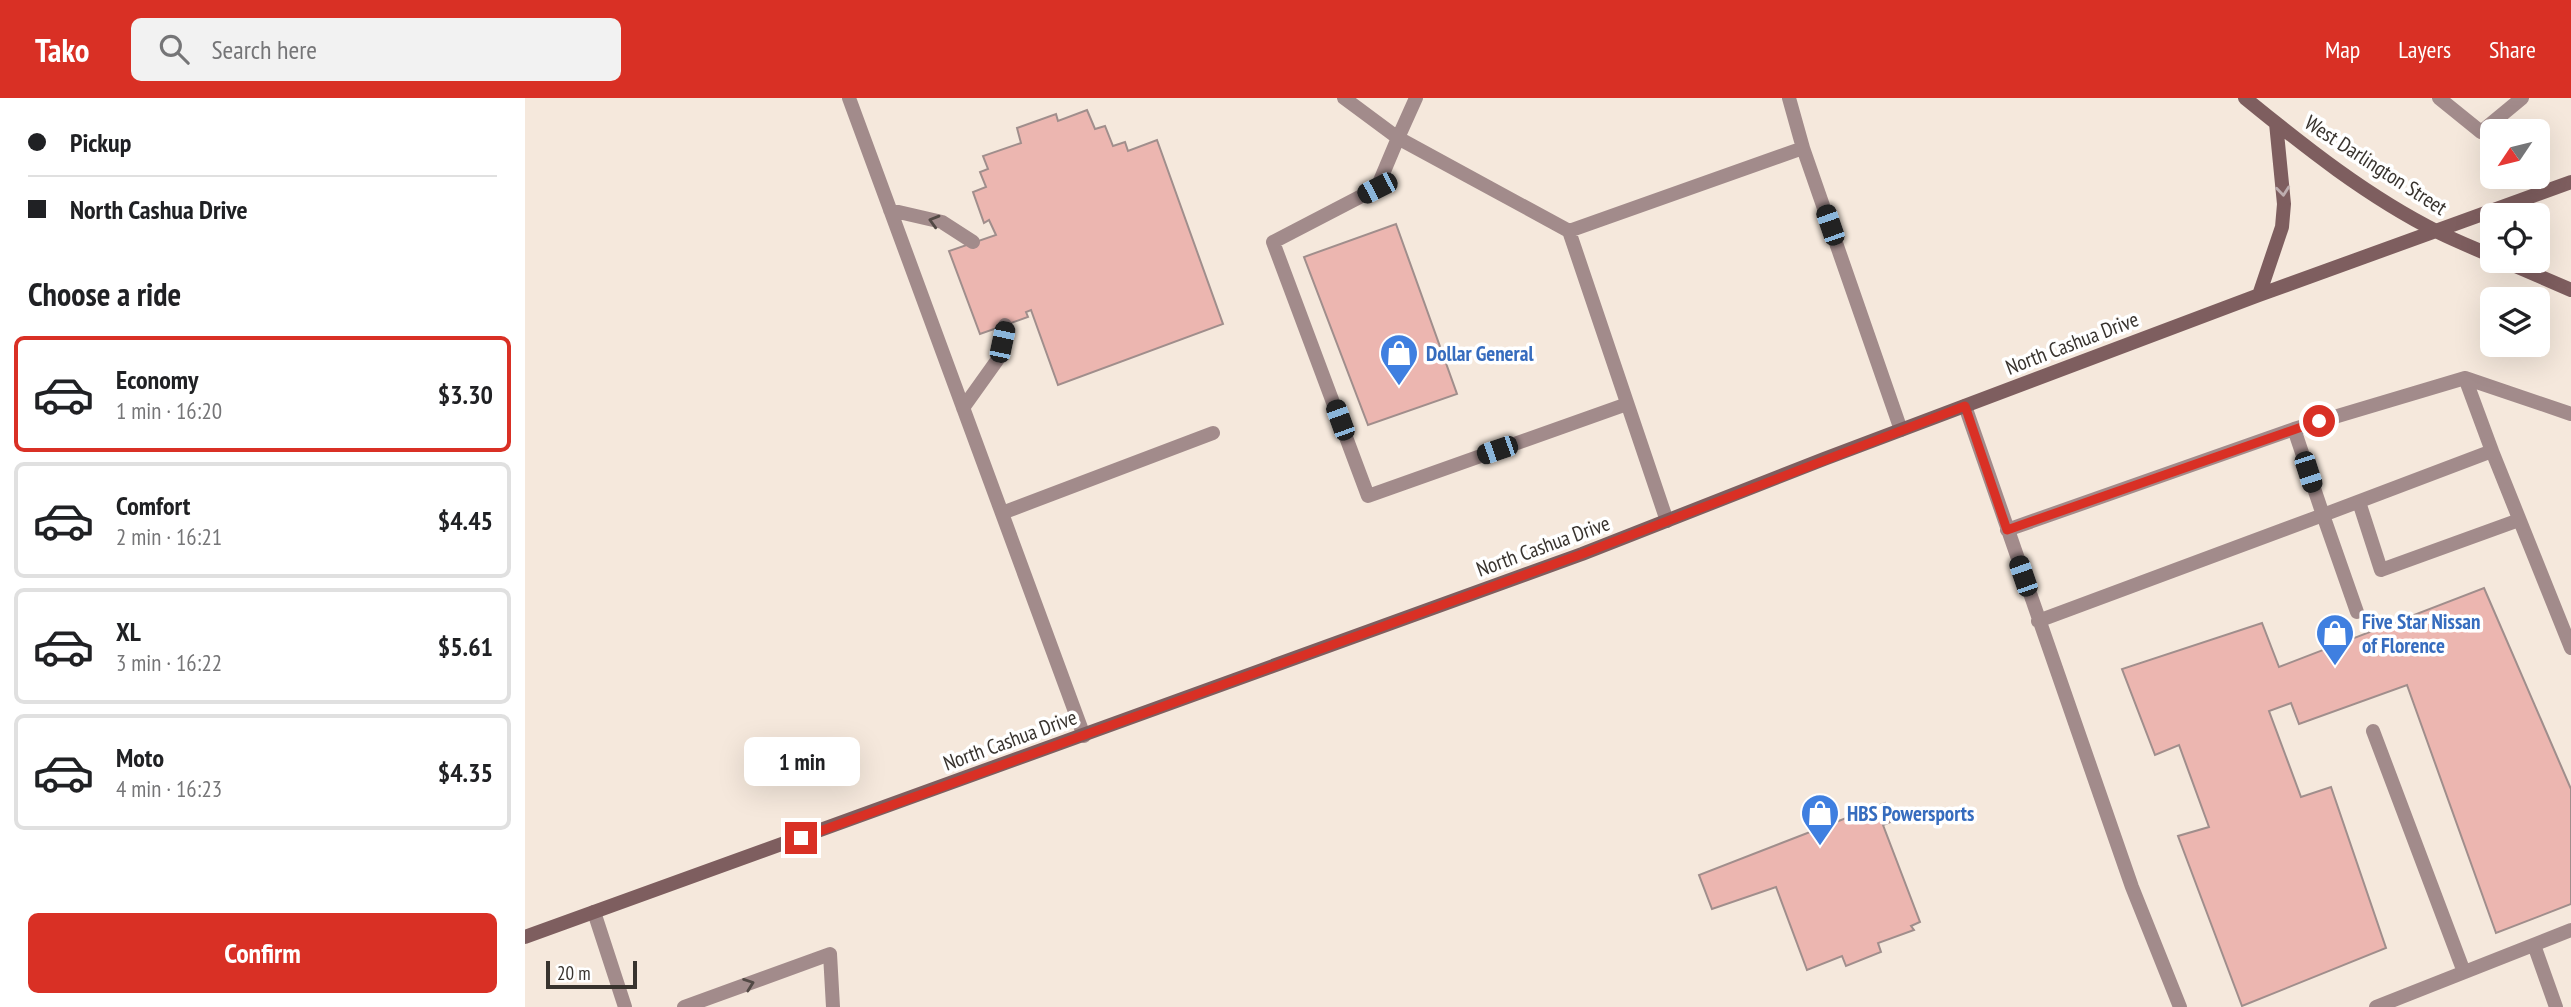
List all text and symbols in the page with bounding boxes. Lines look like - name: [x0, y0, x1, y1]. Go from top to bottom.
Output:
- search box: [131, 18, 621, 81]
- text: Tako: [35, 28, 89, 71]
- icon: search: [155, 30, 193, 68]
- text: Search here: [211, 33, 317, 66]
- text: Map: [2325, 34, 2360, 65]
- text: Layers: [2398, 34, 2451, 65]
- text: Share: [2489, 34, 2536, 65]
- street label: West Darlington Street: [2300, 109, 2452, 221]
- north arrow: [2480, 119, 2550, 189]
- map controls: [2480, 119, 2550, 357]
- text: Pickup: [70, 126, 131, 159]
- car: [1354, 169, 1401, 207]
- one-way arrow: [2275, 186, 2290, 197]
- text: North Cashua Drive: [70, 193, 248, 226]
- car: [1814, 202, 1847, 248]
- button: locate: [2480, 203, 2550, 273]
- one-way arrow: [928, 214, 940, 229]
- text: Choose a ride: [28, 273, 181, 315]
- button: layers: [2480, 287, 2550, 357]
- street label: North Cashua Drive: [2002, 305, 2142, 381]
- car: [988, 319, 1017, 365]
- shop icon: Dollar General: [1378, 332, 1420, 387]
- place label: Dollar General: [1426, 340, 1534, 367]
- icon: car: [32, 363, 95, 426]
- text: Economy: [116, 363, 198, 396]
- text: $3.30: [438, 378, 493, 411]
- text: 1 min · 16:20: [116, 396, 222, 425]
- car: [1323, 397, 1358, 443]
- route start: [2303, 405, 2335, 437]
- car: [1474, 433, 1521, 467]
- car: [2292, 449, 2325, 495]
- icon: car: [32, 489, 95, 552]
- text: Comfort: [116, 489, 190, 522]
- text: $4.45: [438, 504, 493, 537]
- street label: North Cashua Drive: [1472, 509, 1614, 583]
- text: 2 min · 16:21: [116, 522, 222, 551]
- car: [2007, 553, 2040, 599]
- place label: Five Star Nissan of Florence: [2362, 608, 2480, 659]
- shop icon: Five Star Nissan of Florence: [2314, 612, 2356, 667]
- icon: car: [32, 615, 95, 678]
- text: XL: [116, 615, 141, 648]
- text: $5.61: [438, 630, 493, 663]
- text: 3 min · 16:22: [116, 648, 222, 677]
- street label: North Cashua Drive: [939, 703, 1081, 777]
- callout: 1 min: [743, 736, 859, 786]
- icon: car: [32, 741, 95, 804]
- text: Moto: [116, 741, 164, 774]
- text: 1 min: [779, 747, 825, 776]
- text: $4.35: [438, 756, 493, 789]
- text: 4 min · 16:23: [116, 774, 222, 803]
- shop icon: HBS Powersports: [1799, 792, 1841, 847]
- place label: HBS Powersports: [1847, 800, 1974, 827]
- route end: [785, 822, 817, 854]
- button: Confirm: [28, 913, 497, 993]
- scale bar: [546, 958, 637, 990]
- text: 20 m: [557, 961, 591, 985]
- one-way arrow: [742, 978, 754, 992]

